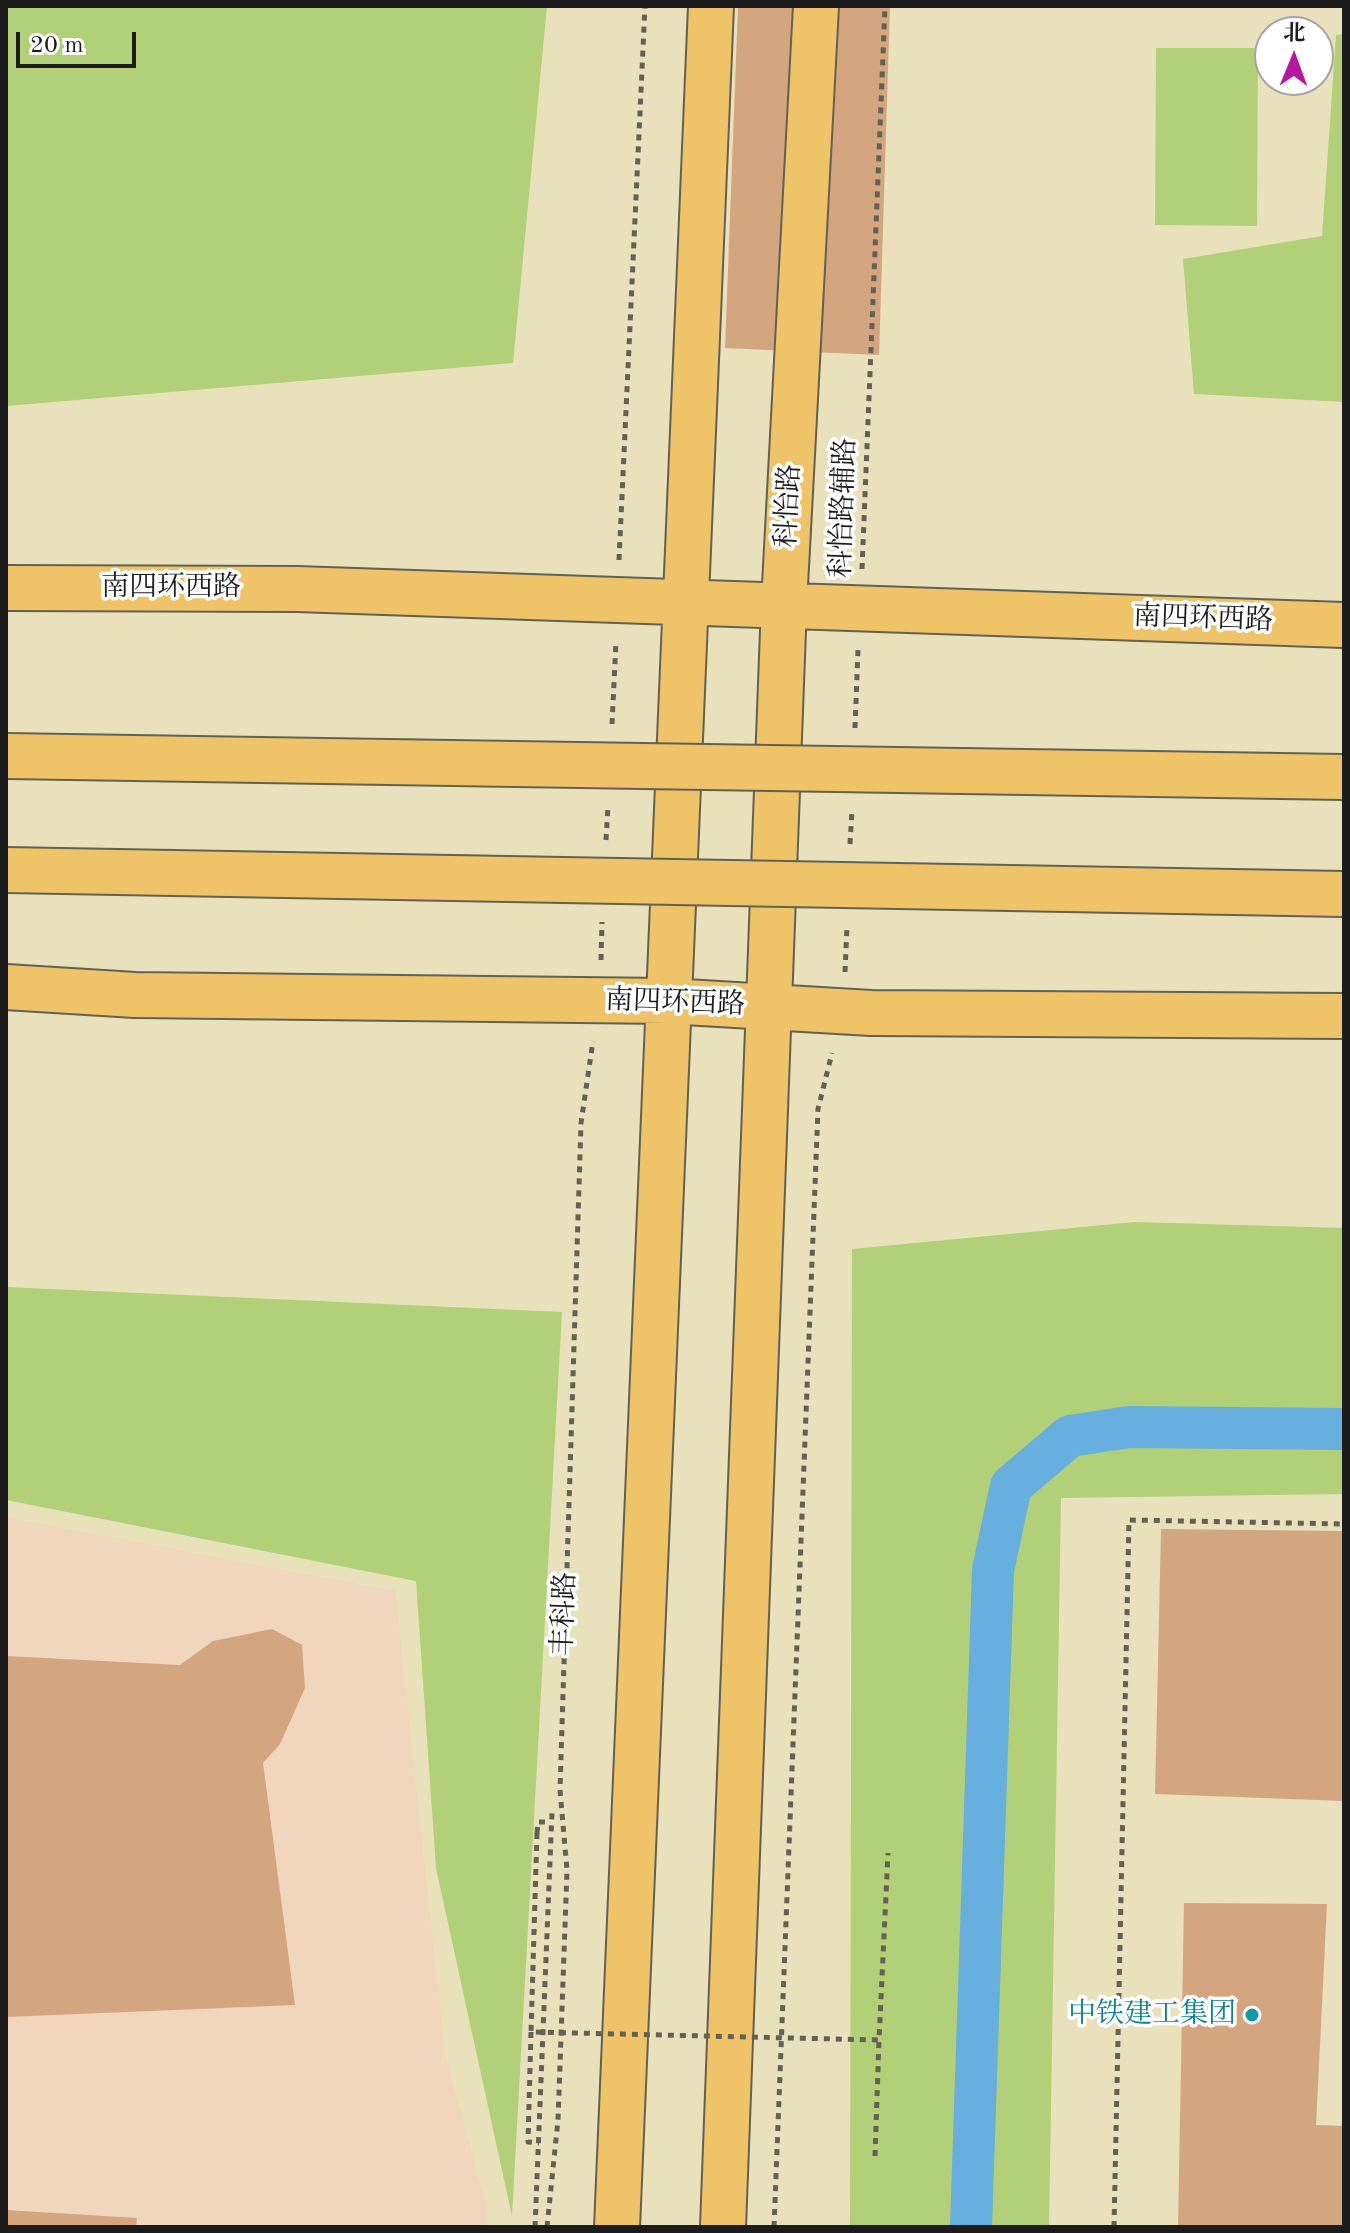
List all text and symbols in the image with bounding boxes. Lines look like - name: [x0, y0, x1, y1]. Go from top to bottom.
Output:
- scale bar: [20, 16, 140, 66]
- north arrow: [1254, 16, 1334, 96]
- text: 北: [1283, 23, 1306, 45]
- text: 20 m: [30, 34, 84, 58]
- street label: 科怡路辅路: [825, 437, 863, 579]
- street label: 科怡路: [770, 463, 808, 549]
- street label: 南四环西路: [101, 571, 241, 605]
- street label: 南四环西路: [1132, 600, 1274, 638]
- street label: 南四环西路: [604, 984, 746, 1022]
- street label: 丰科路: [547, 1571, 583, 1657]
- place label: 中铁建工集团: [1068, 1998, 1236, 2032]
- marker: 中铁建工集团: [1243, 2006, 1261, 2024]

